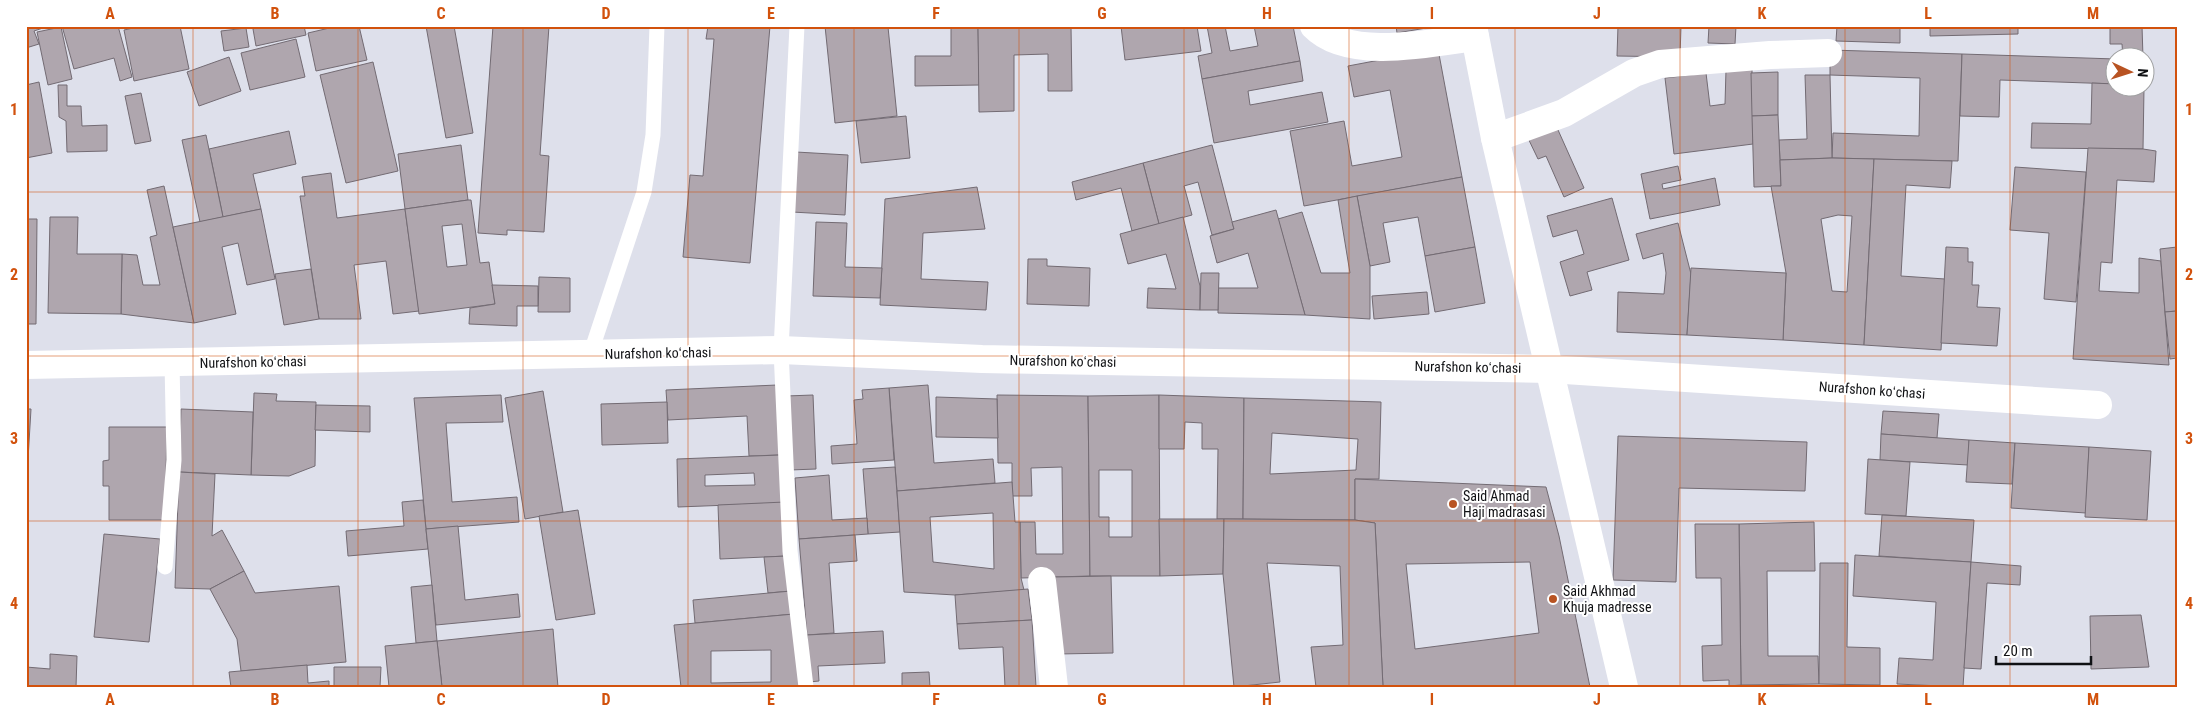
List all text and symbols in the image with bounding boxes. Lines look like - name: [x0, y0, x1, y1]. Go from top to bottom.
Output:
- text: A: [105, 4, 115, 23]
- text: B: [271, 4, 280, 23]
- text: C: [436, 4, 446, 23]
- text: D: [601, 4, 611, 23]
- text: E: [767, 4, 775, 23]
- text: F: [932, 4, 940, 23]
- text: G: [1097, 4, 1107, 23]
- text: H: [1262, 4, 1272, 23]
- text: I: [1430, 4, 1434, 23]
- text: J: [1593, 4, 1601, 23]
- text: K: [1758, 4, 1767, 23]
- text: L: [1924, 4, 1932, 23]
- text: M: [2087, 4, 2099, 23]
- north arrow: [2106, 48, 2156, 98]
- text: N: [2135, 68, 2151, 78]
- text: 1: [10, 100, 18, 119]
- text: 1: [2185, 100, 2193, 119]
- text: 2: [10, 265, 18, 284]
- text: 2: [2185, 265, 2193, 284]
- street label: Nurafshon koʻchasi: [605, 344, 711, 362]
- street label: Nurafshon koʻchasi: [1010, 352, 1116, 370]
- street label: Nurafshon koʻchasi: [200, 353, 306, 371]
- street label: Nurafshon koʻchasi: [1415, 358, 1521, 376]
- street label: Nurafshon koʻchasi: [1818, 378, 1926, 402]
- text: 3: [10, 429, 18, 448]
- text: 3: [2185, 429, 2193, 448]
- place label: Said Ahmad Haji madrasasi: [1463, 488, 1546, 520]
- marker: Said Ahmad Haji madrasasi: [1447, 498, 1459, 510]
- place label: Said Akhmad Khuja madresse: [1563, 583, 1652, 615]
- marker: Said Akhmad Khuja madresse: [1547, 593, 1559, 605]
- text: 4: [10, 594, 18, 613]
- text: 4: [2185, 594, 2193, 613]
- scale bar: [1996, 633, 2090, 665]
- text: 20 m: [2003, 642, 2033, 660]
- text: A: [105, 690, 115, 709]
- text: B: [271, 690, 280, 709]
- text: C: [436, 690, 446, 709]
- text: D: [601, 690, 611, 709]
- text: E: [767, 690, 775, 709]
- text: F: [932, 690, 940, 709]
- text: G: [1097, 690, 1107, 709]
- text: H: [1262, 690, 1272, 709]
- text: I: [1430, 690, 1434, 709]
- text: J: [1593, 690, 1601, 709]
- text: K: [1758, 690, 1767, 709]
- text: L: [1924, 690, 1932, 709]
- text: M: [2087, 690, 2099, 709]

